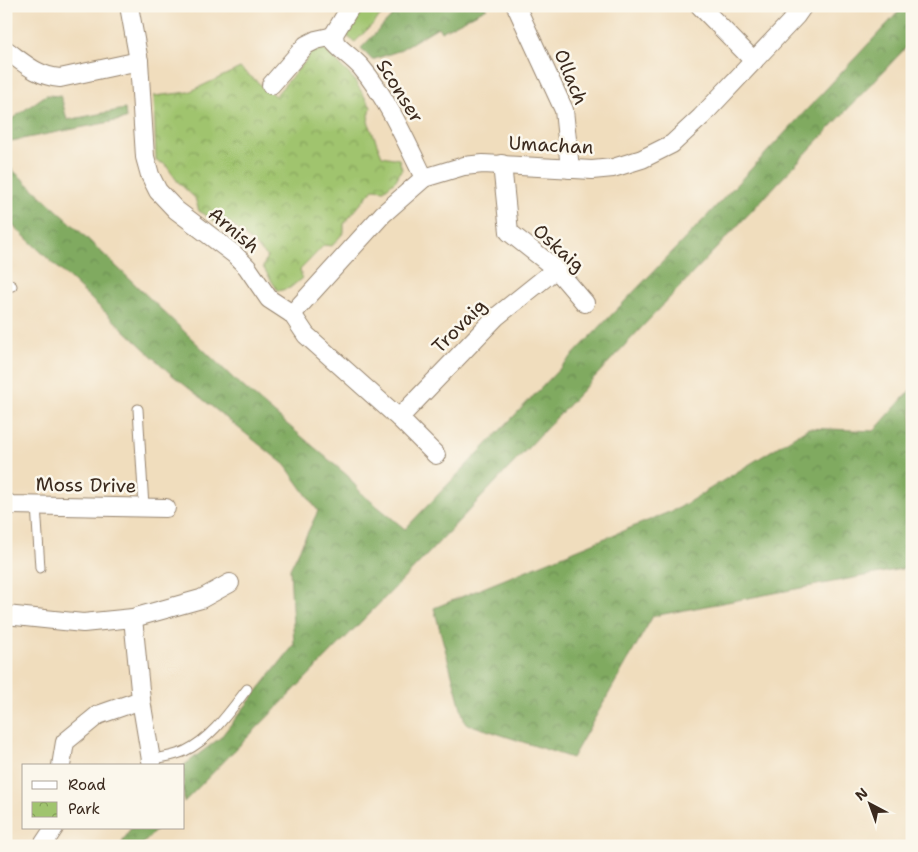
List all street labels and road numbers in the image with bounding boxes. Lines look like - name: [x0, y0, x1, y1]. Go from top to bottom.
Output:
- street label: Ollach: [549, 45, 593, 109]
- street label: Sconser: [371, 54, 429, 128]
- street label: Umachan: [508, 130, 594, 160]
- street label: Arnish: [203, 201, 265, 259]
- street label: Oskaig: [528, 218, 590, 278]
- street label: Trovaig: [426, 293, 492, 359]
- street label: Moss Drive: [35, 472, 137, 498]

